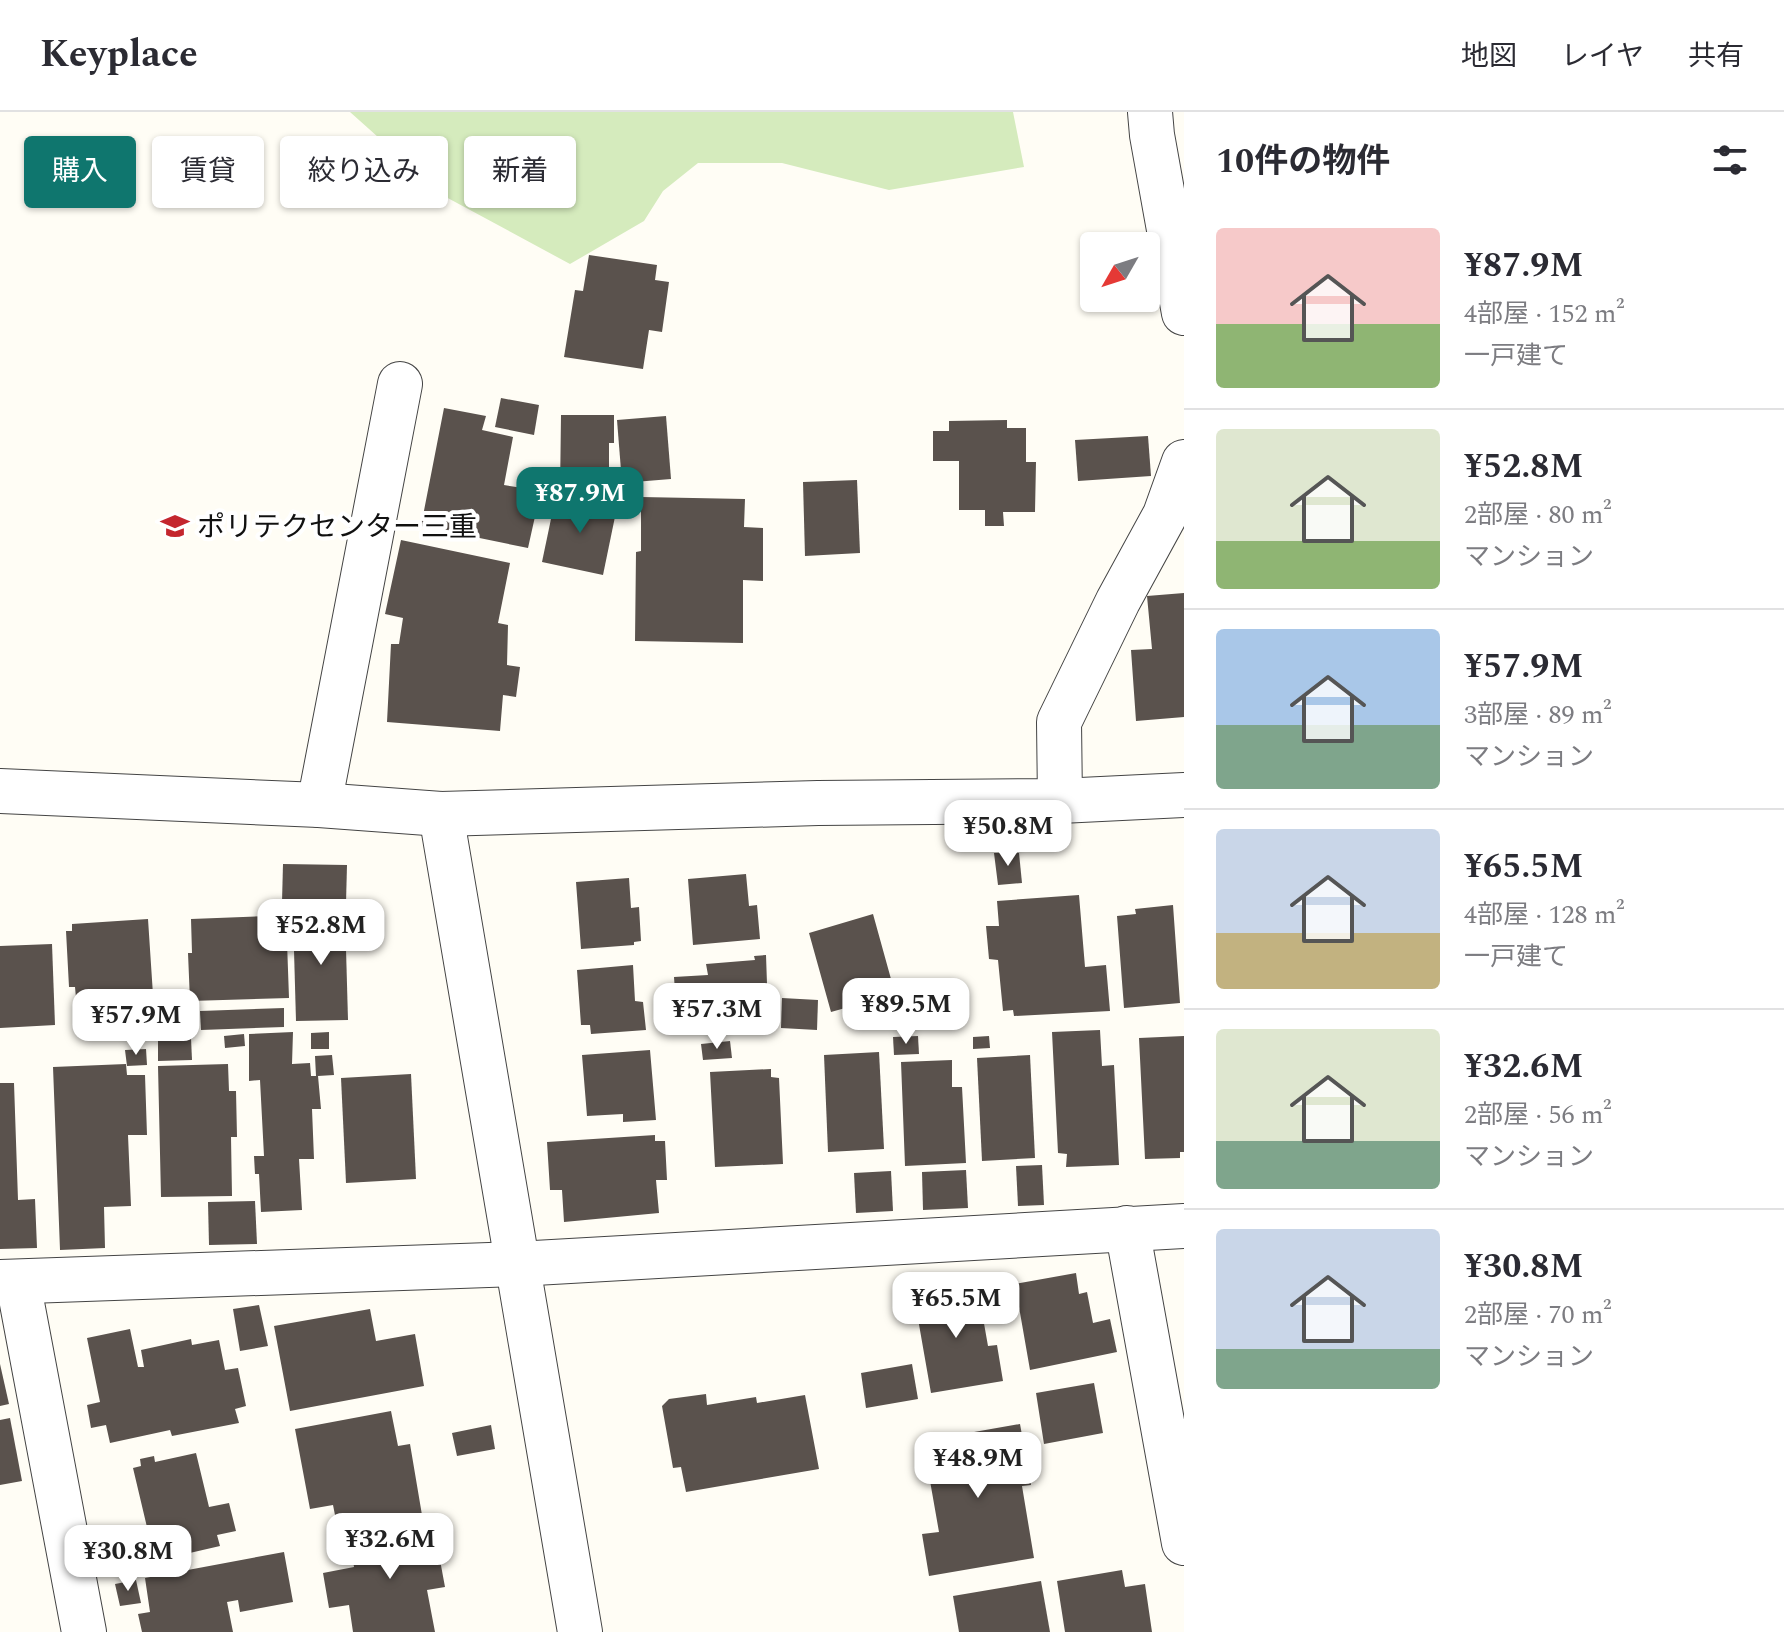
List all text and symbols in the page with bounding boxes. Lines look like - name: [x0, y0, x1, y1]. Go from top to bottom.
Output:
- text: Keyplace: [40, 26, 198, 84]
- text: 地図: [1461, 35, 1517, 78]
- text: レイヤ: [1561, 35, 1644, 78]
- text: 共有: [1688, 35, 1744, 78]
- chip: 購入: [24, 136, 136, 208]
- chip: 賃貸: [152, 136, 264, 208]
- chip: 絞り込み: [280, 136, 448, 208]
- chip: 新着: [464, 136, 576, 208]
- text: 10件の物件: [1216, 136, 1390, 188]
- icon: filters: [1708, 138, 1752, 182]
- north arrow: [1080, 232, 1160, 312]
- map controls: [1080, 232, 1160, 312]
- text: ¥87.9M: [1464, 240, 1583, 292]
- icon: home: [1280, 260, 1376, 356]
- text: 4部屋 · 152 m²: [1464, 294, 1625, 334]
- text: 一戸建て: [1464, 336, 1568, 376]
- text: ¥52.8M: [1464, 441, 1583, 493]
- icon: home: [1280, 461, 1376, 557]
- pin: ¥87.9M: [515, 467, 645, 535]
- text: ¥87.9M: [534, 473, 626, 513]
- text: 2部屋 · 80 m²: [1464, 495, 1612, 535]
- place label: ポリテクセンター三重: [197, 506, 477, 549]
- school or university icon: ポリテクセンター三重: [160, 511, 190, 541]
- text: マンション: [1464, 537, 1594, 577]
- text: ¥57.9M: [1464, 641, 1583, 693]
- icon: home: [1280, 661, 1376, 757]
- text: 3部屋 · 89 m²: [1464, 695, 1612, 735]
- text: マンション: [1464, 737, 1594, 777]
- pin: ¥50.8M: [943, 800, 1073, 868]
- text: ¥50.8M: [962, 806, 1054, 846]
- text: ¥65.5M: [1464, 841, 1583, 893]
- icon: home: [1280, 861, 1376, 957]
- text: 4部屋 · 128 m²: [1464, 895, 1625, 935]
- pin: ¥52.8M: [256, 899, 386, 967]
- text: ¥52.8M: [275, 905, 367, 945]
- text: 一戸建て: [1464, 937, 1568, 977]
- pin: ¥89.5M: [841, 978, 971, 1046]
- pin: ¥57.3M: [652, 983, 782, 1051]
- text: ¥89.5M: [860, 984, 952, 1024]
- pin: ¥57.9M: [71, 989, 201, 1057]
- text: ¥57.3M: [671, 989, 763, 1029]
- text: ¥57.9M: [90, 995, 182, 1035]
- text: ¥32.6M: [1464, 1041, 1583, 1093]
- icon: home: [1280, 1061, 1376, 1157]
- text: 2部屋 · 56 m²: [1464, 1095, 1612, 1135]
- text: マンション: [1464, 1137, 1594, 1177]
- text: ¥30.8M: [1464, 1241, 1583, 1293]
- icon: home: [1280, 1261, 1376, 1357]
- pin: ¥65.5M: [891, 1272, 1021, 1340]
- text: ¥65.5M: [910, 1278, 1002, 1318]
- text: 2部屋 · 70 m²: [1464, 1295, 1612, 1335]
- text: マンション: [1464, 1337, 1594, 1377]
- pin: ¥48.9M: [913, 1432, 1043, 1500]
- text: ¥48.9M: [932, 1438, 1024, 1478]
- pin: ¥32.6M: [325, 1513, 455, 1581]
- text: ¥32.6M: [344, 1519, 436, 1559]
- pin: ¥30.8M: [63, 1525, 193, 1593]
- text: ¥30.8M: [82, 1531, 174, 1571]

